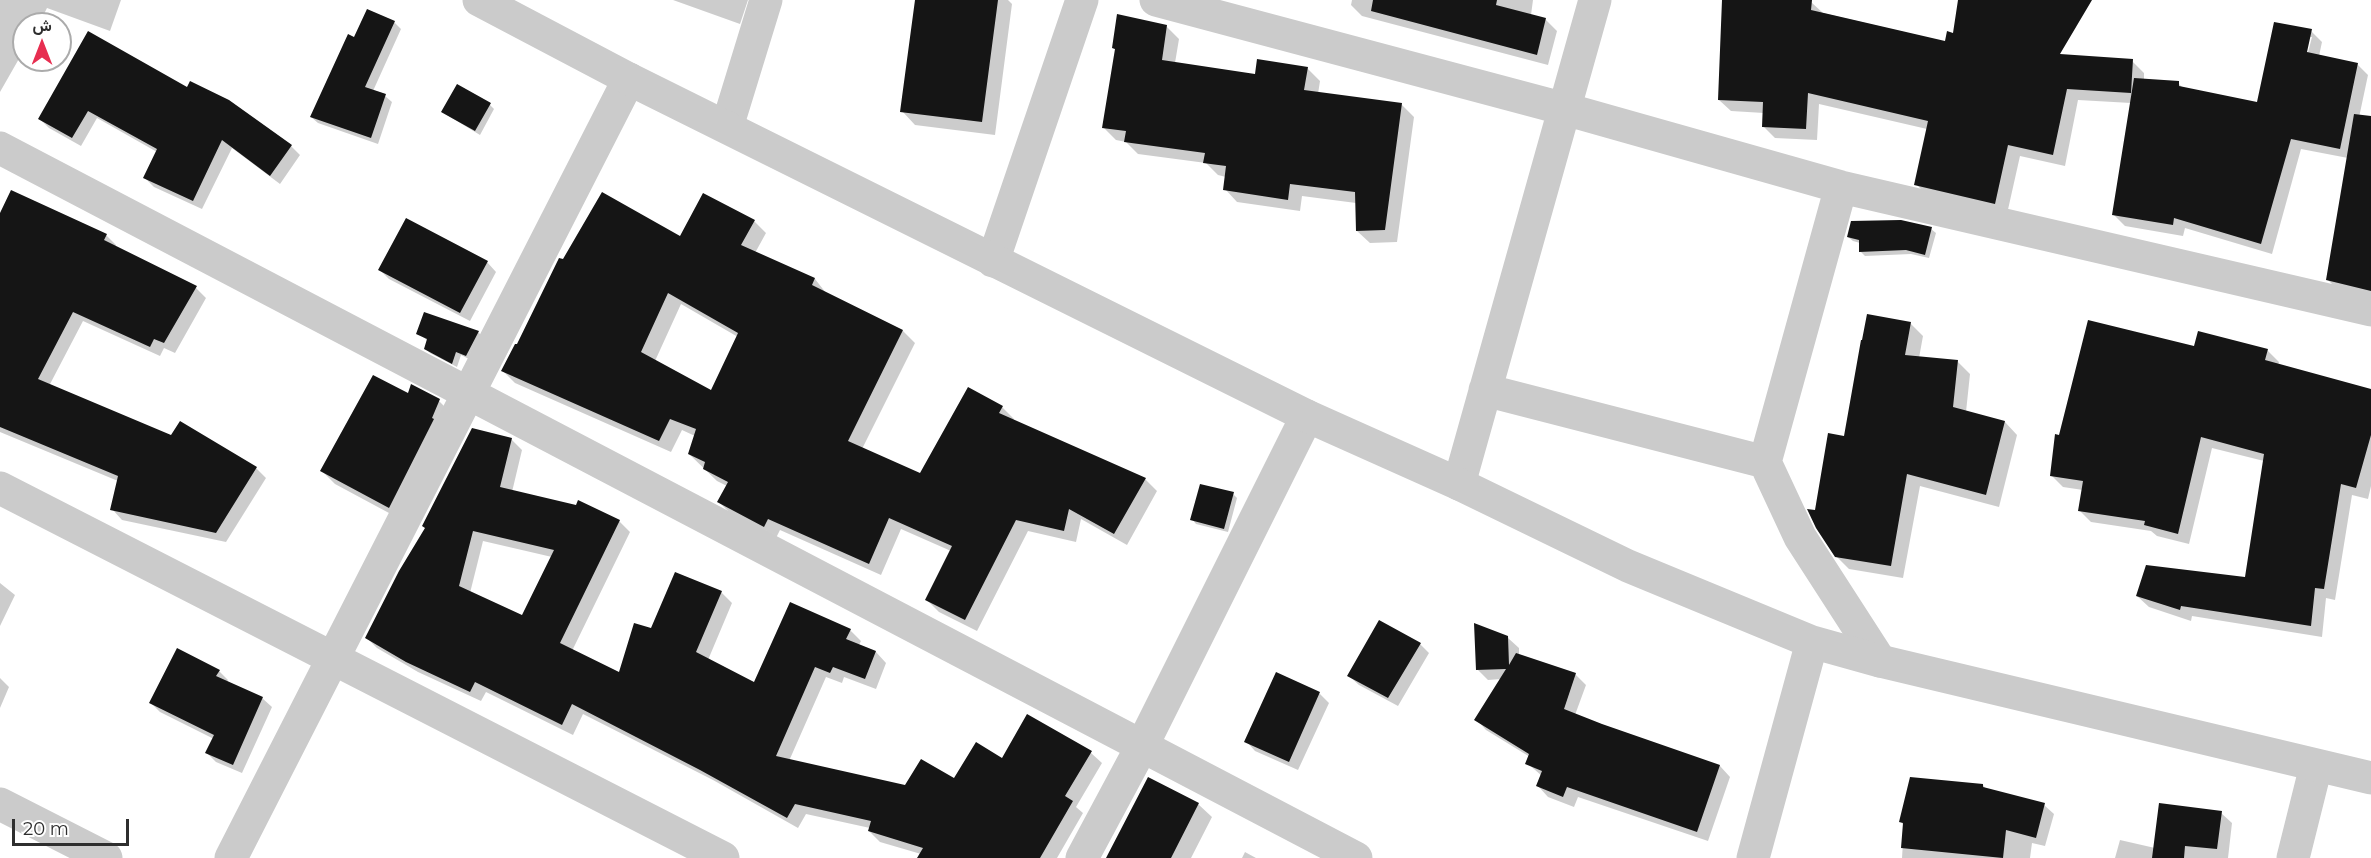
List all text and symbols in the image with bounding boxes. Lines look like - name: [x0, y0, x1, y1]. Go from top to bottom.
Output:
- north arrow: [12, 12, 72, 72]
- text: ش: [32, 16, 52, 35]
- scale bar: [15, 807, 132, 845]
- text: 20 m: [23, 818, 69, 840]

